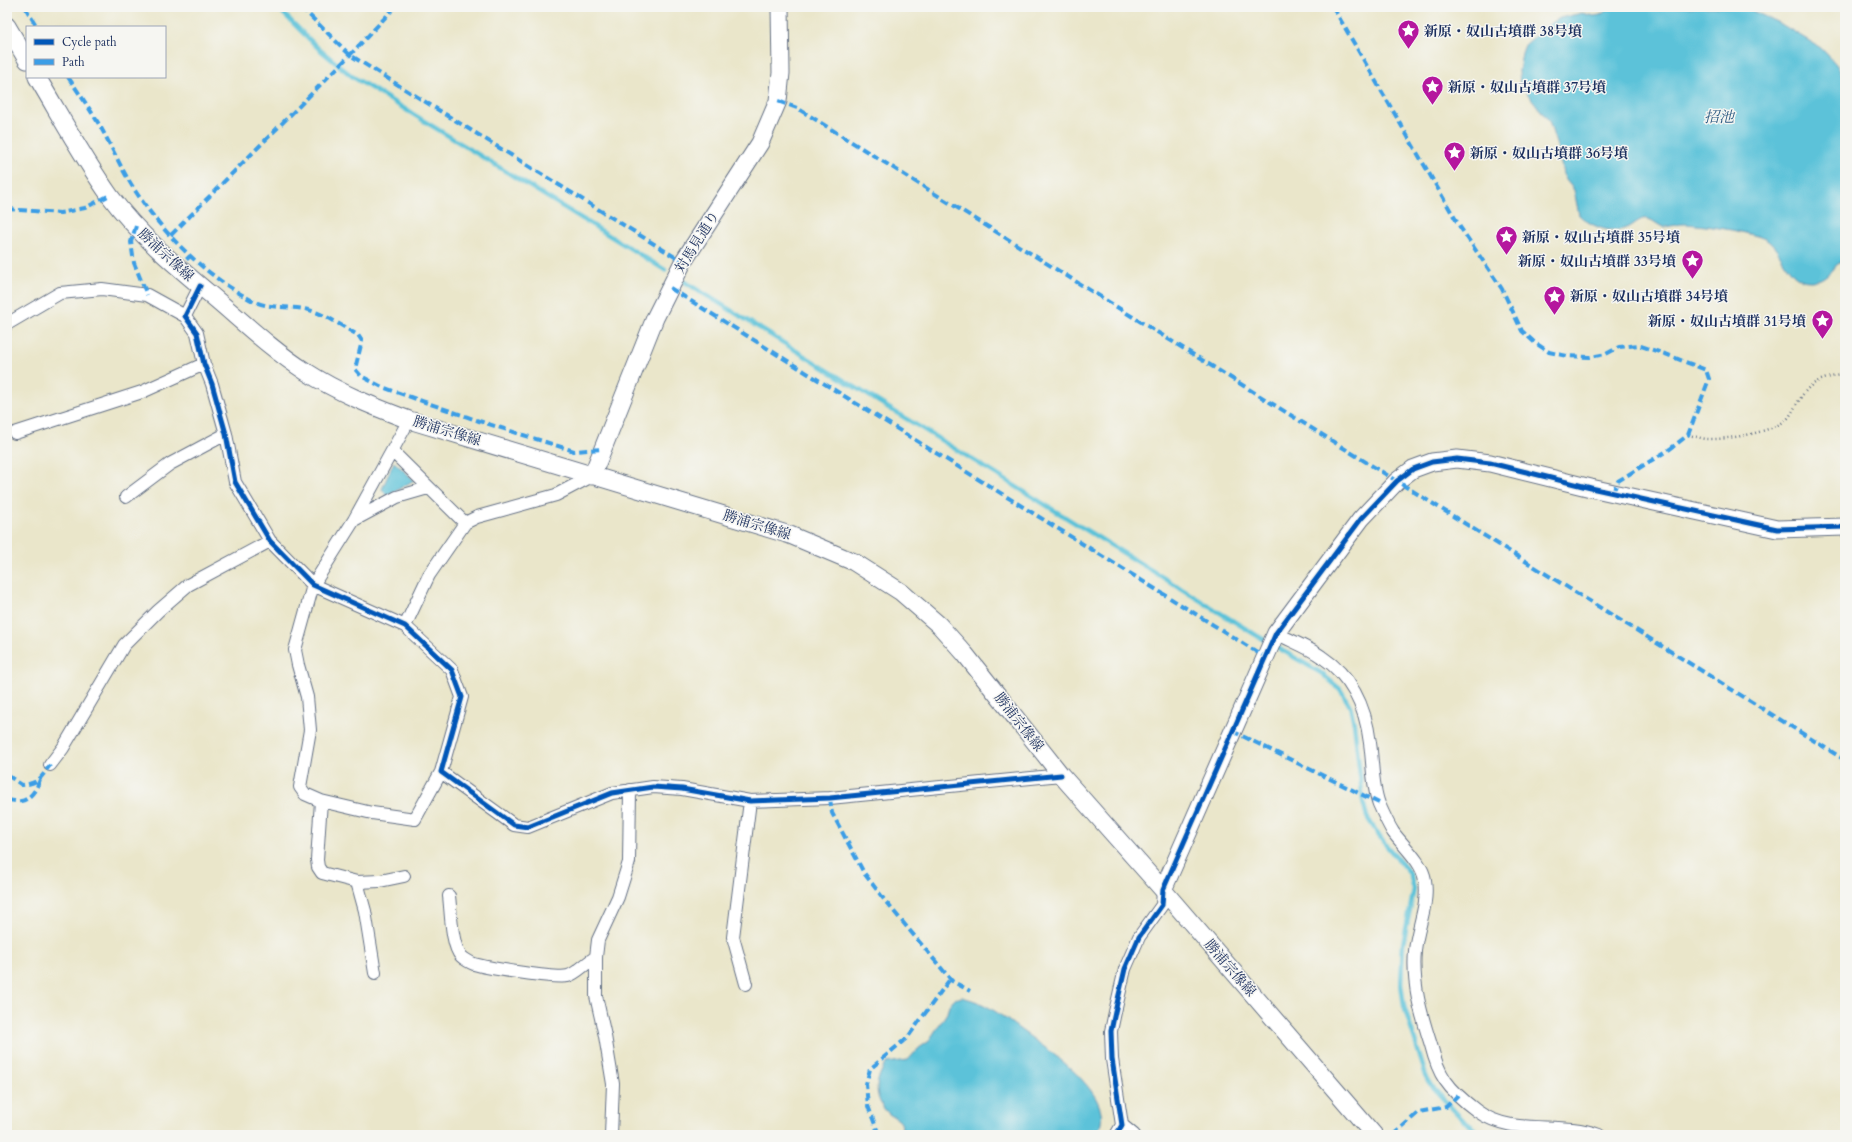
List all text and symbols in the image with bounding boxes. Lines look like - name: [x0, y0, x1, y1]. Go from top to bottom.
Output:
- place icon: 新原・奴山古墳群 38号墳: [1396, 18, 1422, 51]
- place label: 新原・奴山古墳群 38号墳: [1424, 22, 1582, 41]
- legend: [26, 26, 166, 78]
- text: Cycle path: [62, 34, 117, 50]
- text: Path: [62, 54, 85, 70]
- place icon: 新原・奴山古墳群 37号墳: [1419, 74, 1445, 107]
- place label: 新原・奴山古墳群 37号墳: [1448, 78, 1606, 97]
- water label: 招池: [1704, 107, 1736, 127]
- place icon: 新原・奴山古墳群 36号墳: [1441, 140, 1467, 173]
- place label: 新原・奴山古墳群 36号墳: [1470, 144, 1628, 163]
- street label: 対馬見通り: [670, 207, 724, 277]
- street label: 勝浦宗像線: [134, 224, 198, 286]
- place icon: 新原・奴山古墳群 35号墳: [1494, 224, 1520, 257]
- place label: 新原・奴山古墳群 35号墳: [1522, 228, 1680, 247]
- place icon: 新原・奴山古墳群 33号墳: [1679, 248, 1705, 281]
- place label: 新原・奴山古墳群 33号墳: [1518, 252, 1676, 271]
- place icon: 新原・奴山古墳群 34号墳: [1542, 283, 1568, 316]
- place label: 新原・奴山古墳群 34号墳: [1570, 287, 1728, 306]
- place icon: 新原・奴山古墳群 31号墳: [1809, 308, 1835, 341]
- place label: 新原・奴山古墳群 31号墳: [1648, 312, 1806, 331]
- street label: 勝浦宗像線: [411, 412, 483, 450]
- street label: 勝浦宗像線: [721, 506, 793, 544]
- street label: 勝浦宗像線: [990, 689, 1048, 755]
- street label: 勝浦宗像線: [1200, 935, 1260, 1001]

